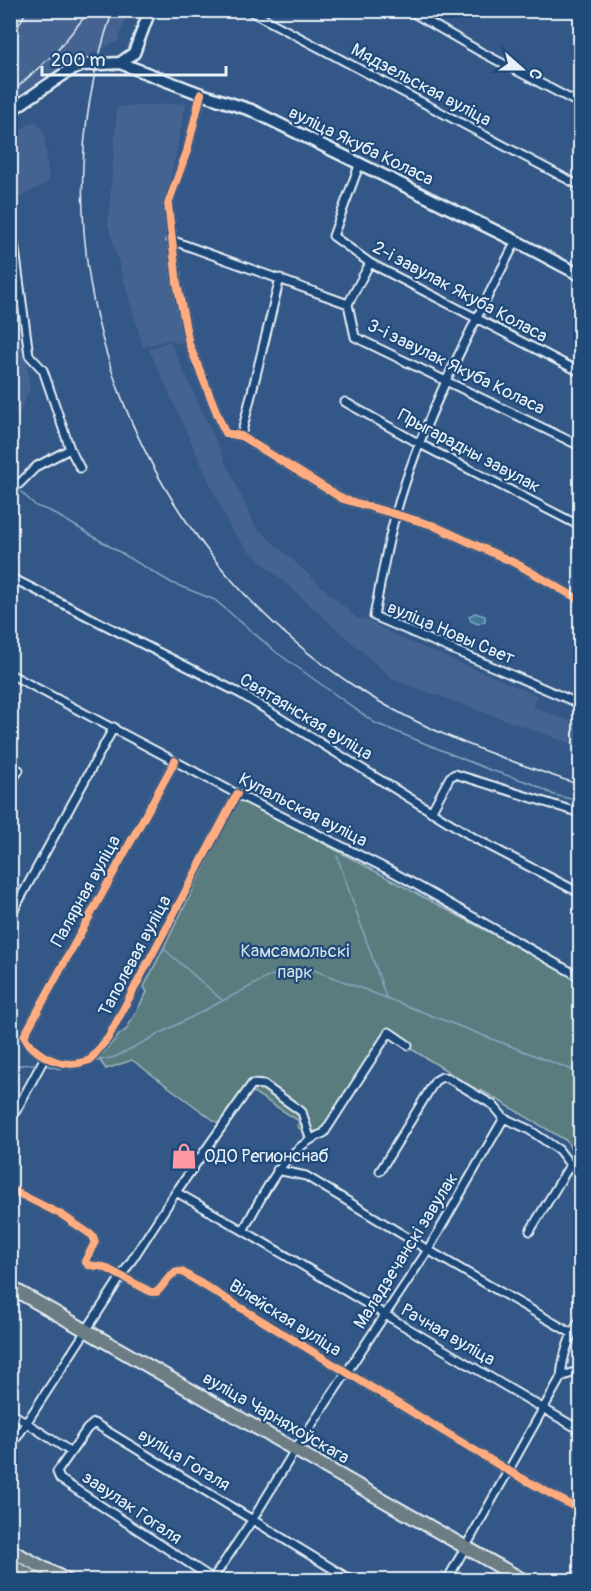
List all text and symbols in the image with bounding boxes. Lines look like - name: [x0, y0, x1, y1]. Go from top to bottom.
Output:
- street label: Мядзельская вуліца: [347, 38, 495, 132]
- scale bar: [42, 39, 226, 77]
- north arrow: [492, 39, 552, 99]
- text: 200 m: [51, 49, 106, 72]
- text: С: [524, 66, 546, 82]
- street label: вуліца Якуба Коласа: [285, 101, 437, 191]
- street label: 2-і завулак Якуба Коласа: [369, 236, 551, 348]
- street label: 3-і завулак Якуба Коласа: [363, 314, 549, 420]
- street label: Прыгарадны завулак: [394, 404, 544, 498]
- street label: вуліца Новы Свет: [384, 596, 518, 670]
- street label: Святаянская вуліца: [235, 668, 377, 766]
- street label: Купальская вуліца: [235, 768, 371, 852]
- street label: Палярная вуліца: [46, 831, 126, 951]
- street label: Таполевая вуліца: [93, 891, 177, 1021]
- park label: Камсамольскі парк: [240, 940, 350, 984]
- shop icon: ОДО Регионснаб: [169, 1141, 199, 1171]
- place label: ОДО Регионснаб: [204, 1145, 328, 1168]
- street label: Маладзечанскі завулак: [348, 1168, 464, 1334]
- street label: Вілейская вуліца: [224, 1274, 346, 1362]
- street label: Рачная вуліца: [397, 1299, 499, 1371]
- street label: вуліца Чарняхоўскага: [199, 1367, 353, 1469]
- street label: вуліца Гогаля: [134, 1423, 234, 1497]
- street label: завулак Гогаля: [78, 1466, 186, 1550]

